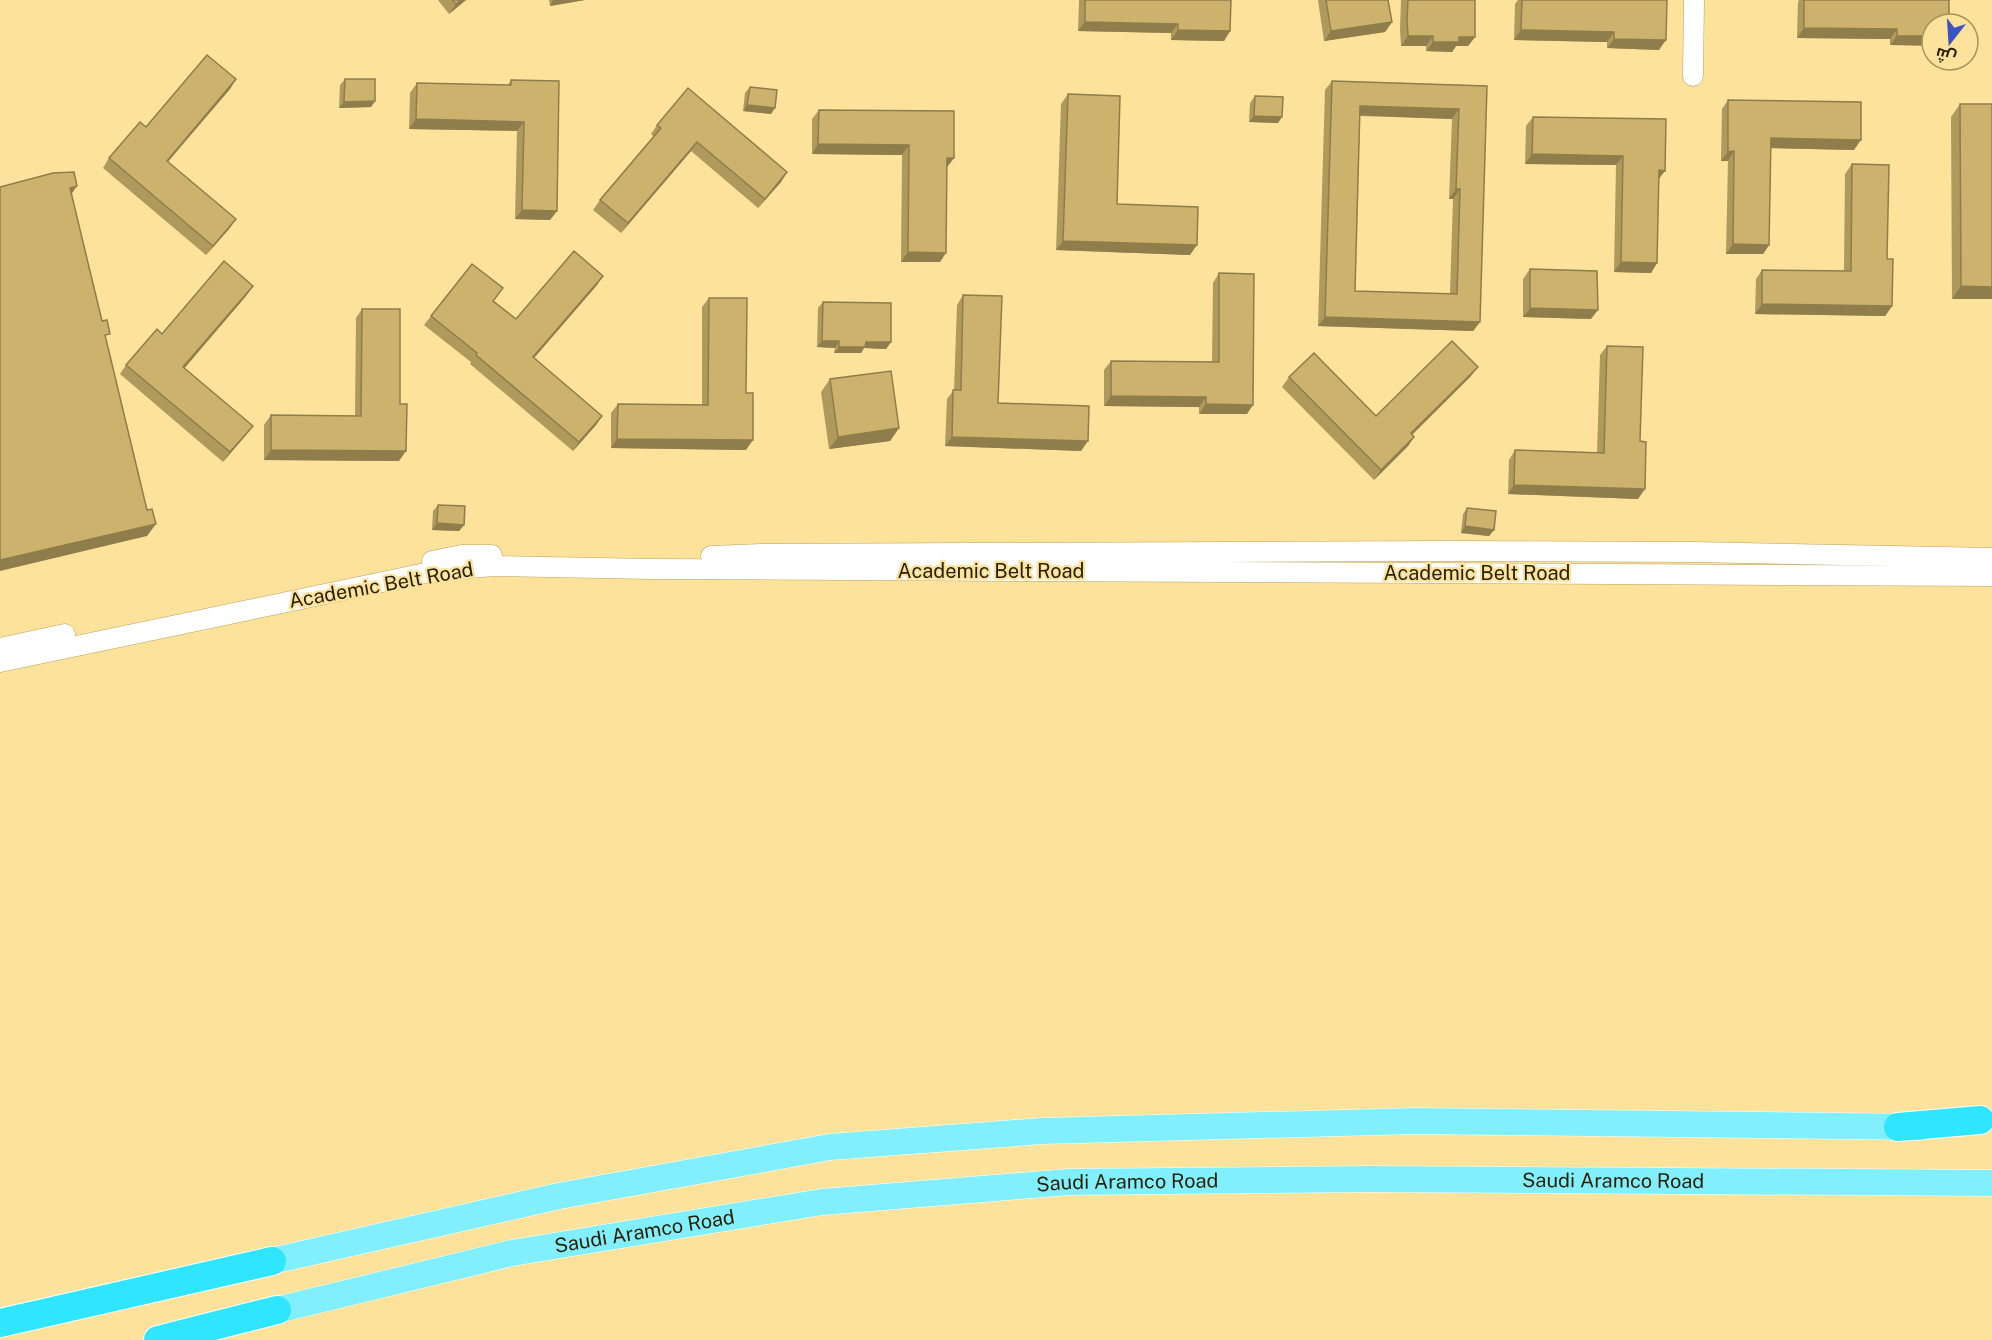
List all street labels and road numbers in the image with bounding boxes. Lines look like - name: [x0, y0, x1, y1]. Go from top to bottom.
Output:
- street label: Academic Belt Road: [287, 557, 475, 613]
- street label: Academic Belt Road: [898, 559, 1084, 583]
- street label: Academic Belt Road: [1384, 561, 1570, 585]
- street label: Saudi Aramco Road: [1522, 1168, 1704, 1193]
- street label: Saudi Aramco Road: [1035, 1169, 1218, 1197]
- street label: Saudi Aramco Road: [553, 1205, 736, 1258]

